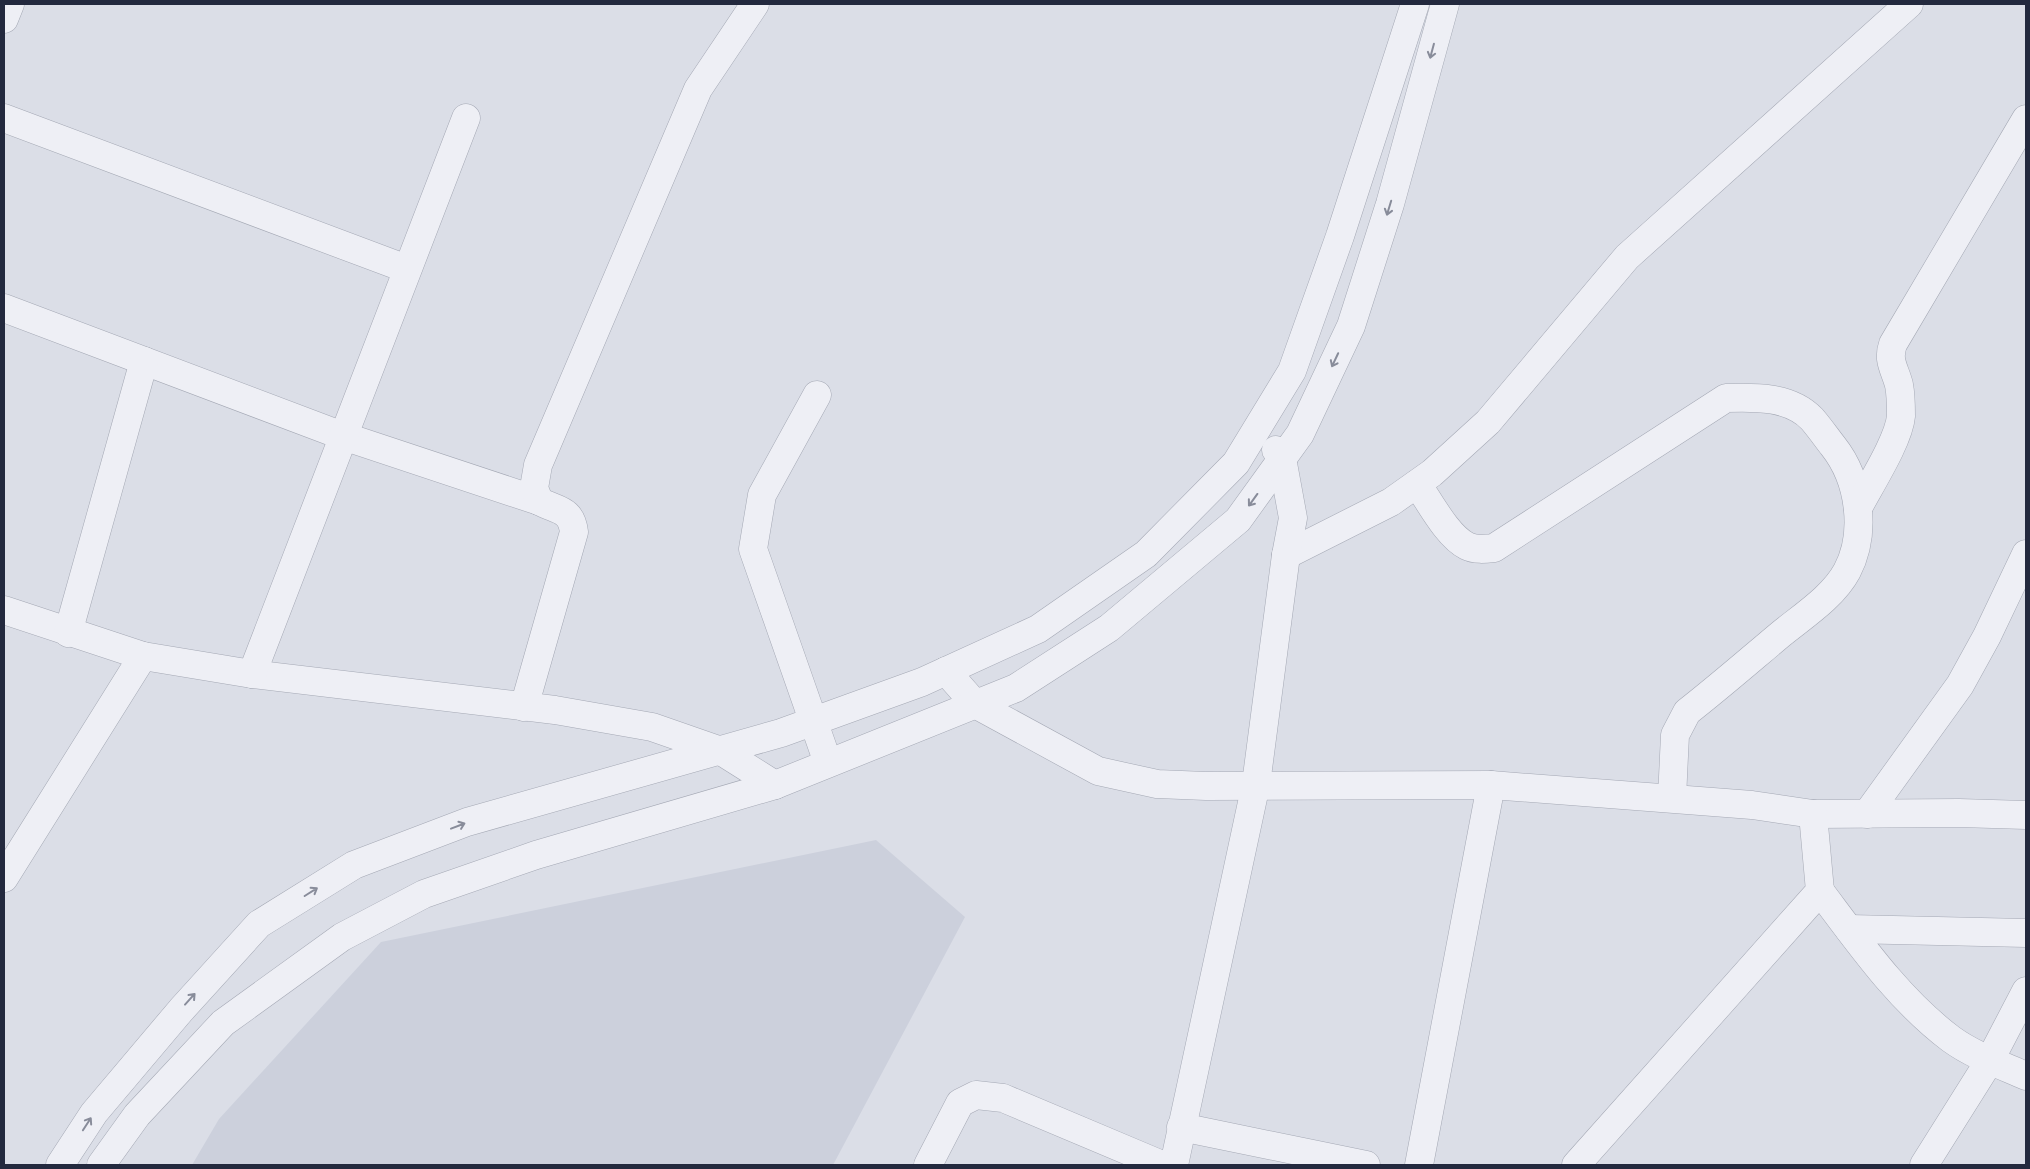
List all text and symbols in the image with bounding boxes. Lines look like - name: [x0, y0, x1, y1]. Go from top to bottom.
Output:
- one-way arrow: [1427, 42, 1436, 58]
- one-way arrow: [1384, 199, 1394, 215]
- one-way arrow: [1330, 353, 1340, 368]
- one-way arrow: [1248, 493, 1258, 507]
- one-way arrow: [450, 821, 465, 830]
- one-way arrow: [303, 887, 317, 897]
- one-way arrow: [185, 993, 196, 1006]
- one-way arrow: [82, 1118, 92, 1132]

